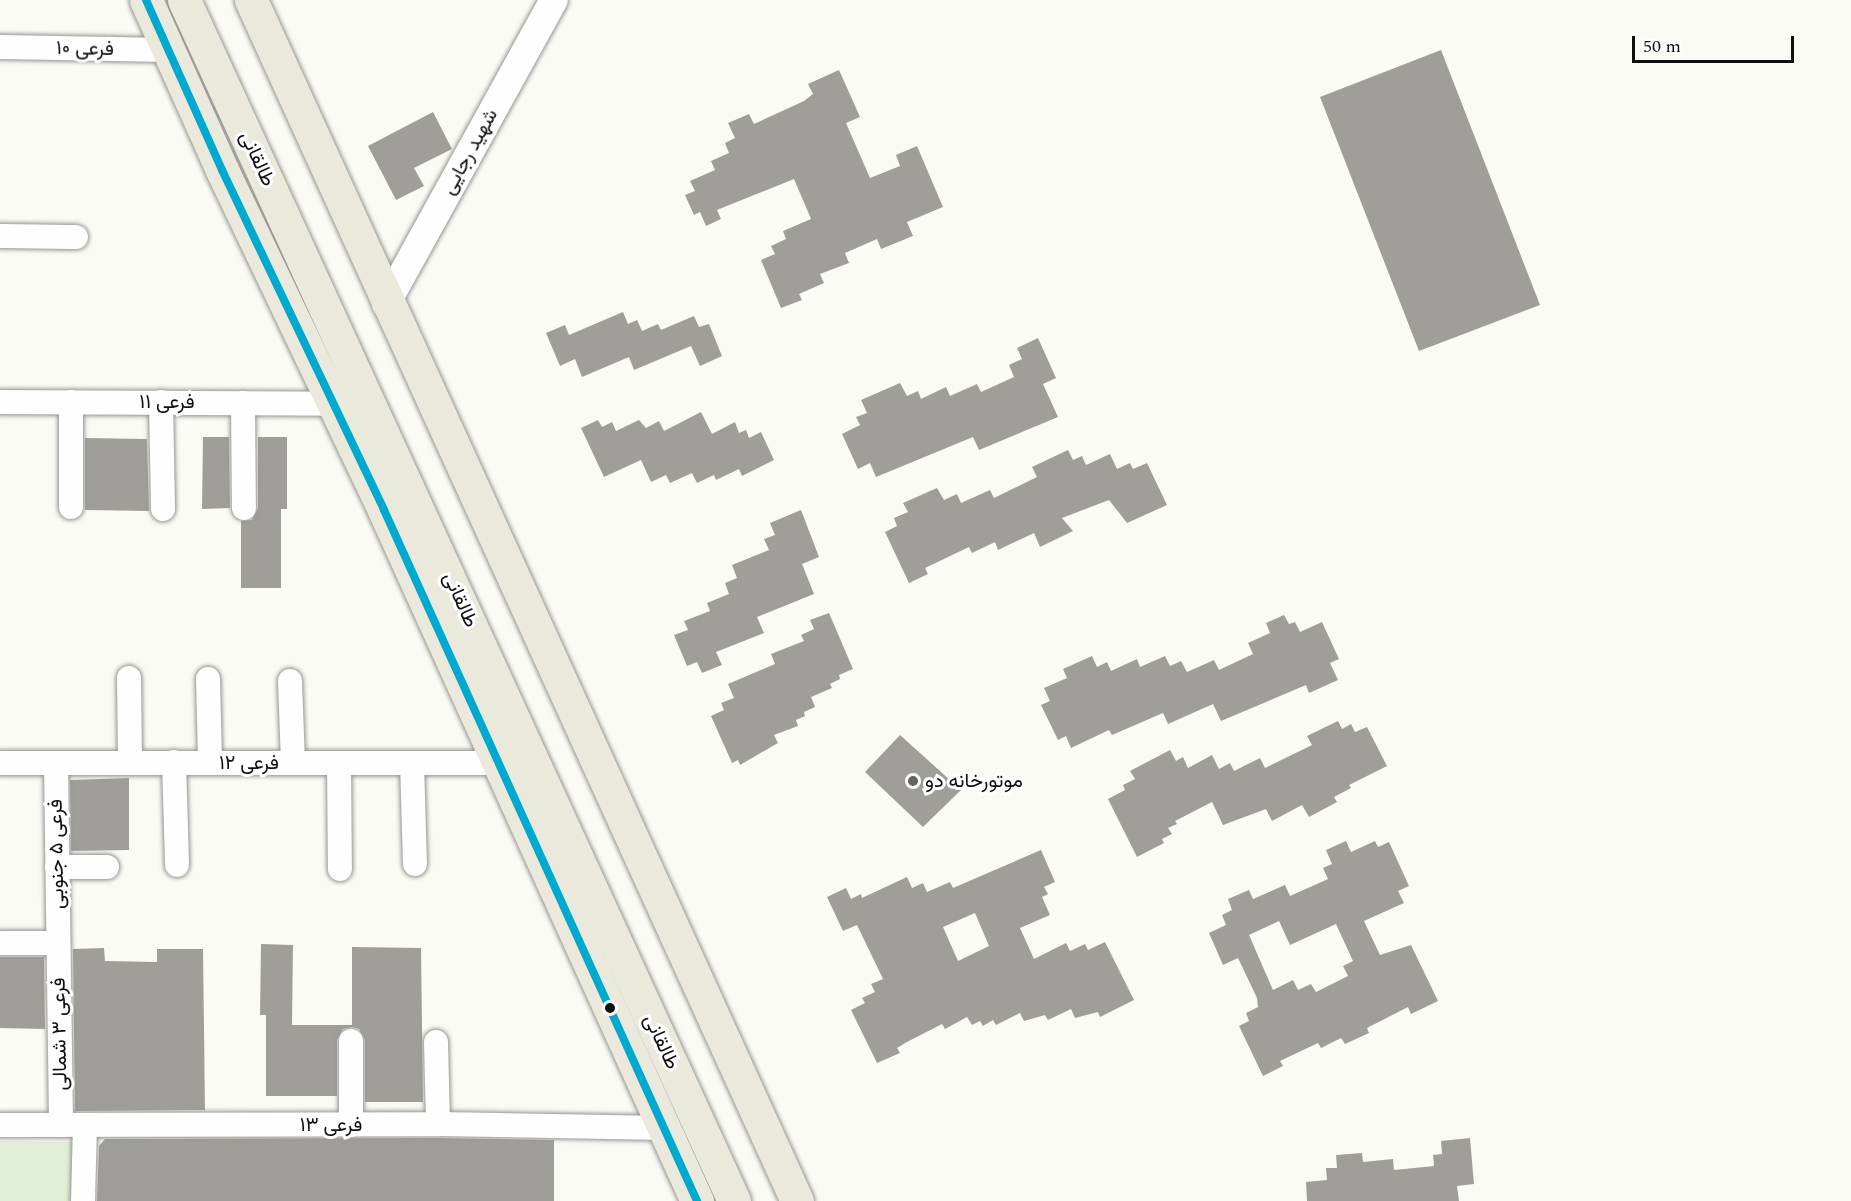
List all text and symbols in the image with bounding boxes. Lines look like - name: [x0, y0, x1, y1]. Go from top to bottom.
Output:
- scale bar: [1635, 24, 1797, 62]
- text: 50 m: [1643, 33, 1681, 60]
- street label: فرعی ۱۰: [56, 36, 114, 62]
- street label: شهید رجایی: [437, 105, 503, 199]
- street label: طالقانی: [234, 128, 280, 190]
- street label: فرعی ۱۱: [139, 390, 195, 414]
- street label: طالقانی: [437, 569, 483, 631]
- street label: فرعی ۱۲: [219, 751, 279, 775]
- place label: موتورخانه دو: [925, 769, 1023, 793]
- marker: موتورخانه دو: [906, 774, 920, 788]
- street label: فرعی ۵ جنوبی: [44, 799, 70, 909]
- street label: فرعی ۳ شمالی: [47, 977, 73, 1091]
- unlabelled marker: [604, 1002, 616, 1014]
- street label: طالقانی: [638, 1011, 684, 1073]
- street label: فرعی ۱۳: [300, 1113, 362, 1137]

